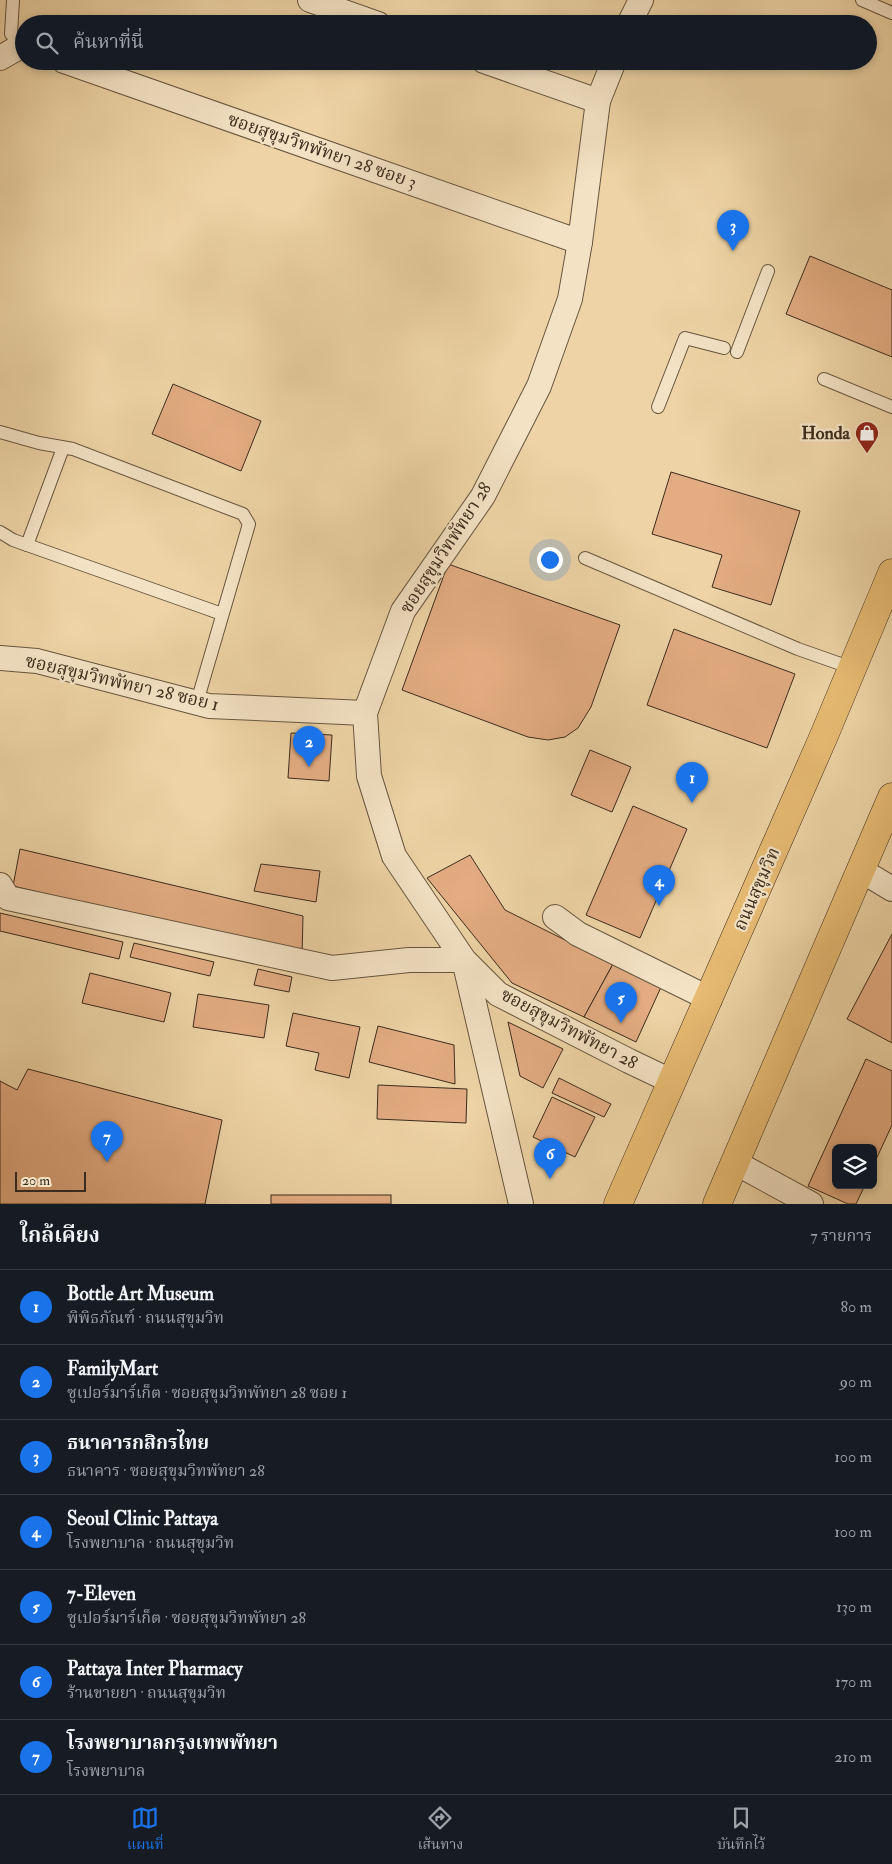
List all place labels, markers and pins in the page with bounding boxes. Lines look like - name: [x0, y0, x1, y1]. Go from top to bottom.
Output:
- pin: 3: [717, 210, 749, 251]
- shop icon: Honda: [854, 420, 880, 454]
- place label: Honda: [801, 422, 851, 445]
- pin: 2: [293, 726, 325, 767]
- pin: 1: [676, 762, 708, 803]
- pin: 4: [643, 865, 675, 906]
- pin: 5: [605, 982, 637, 1023]
- pin: 7: [91, 1121, 123, 1162]
- pin: 6: [534, 1138, 566, 1179]

